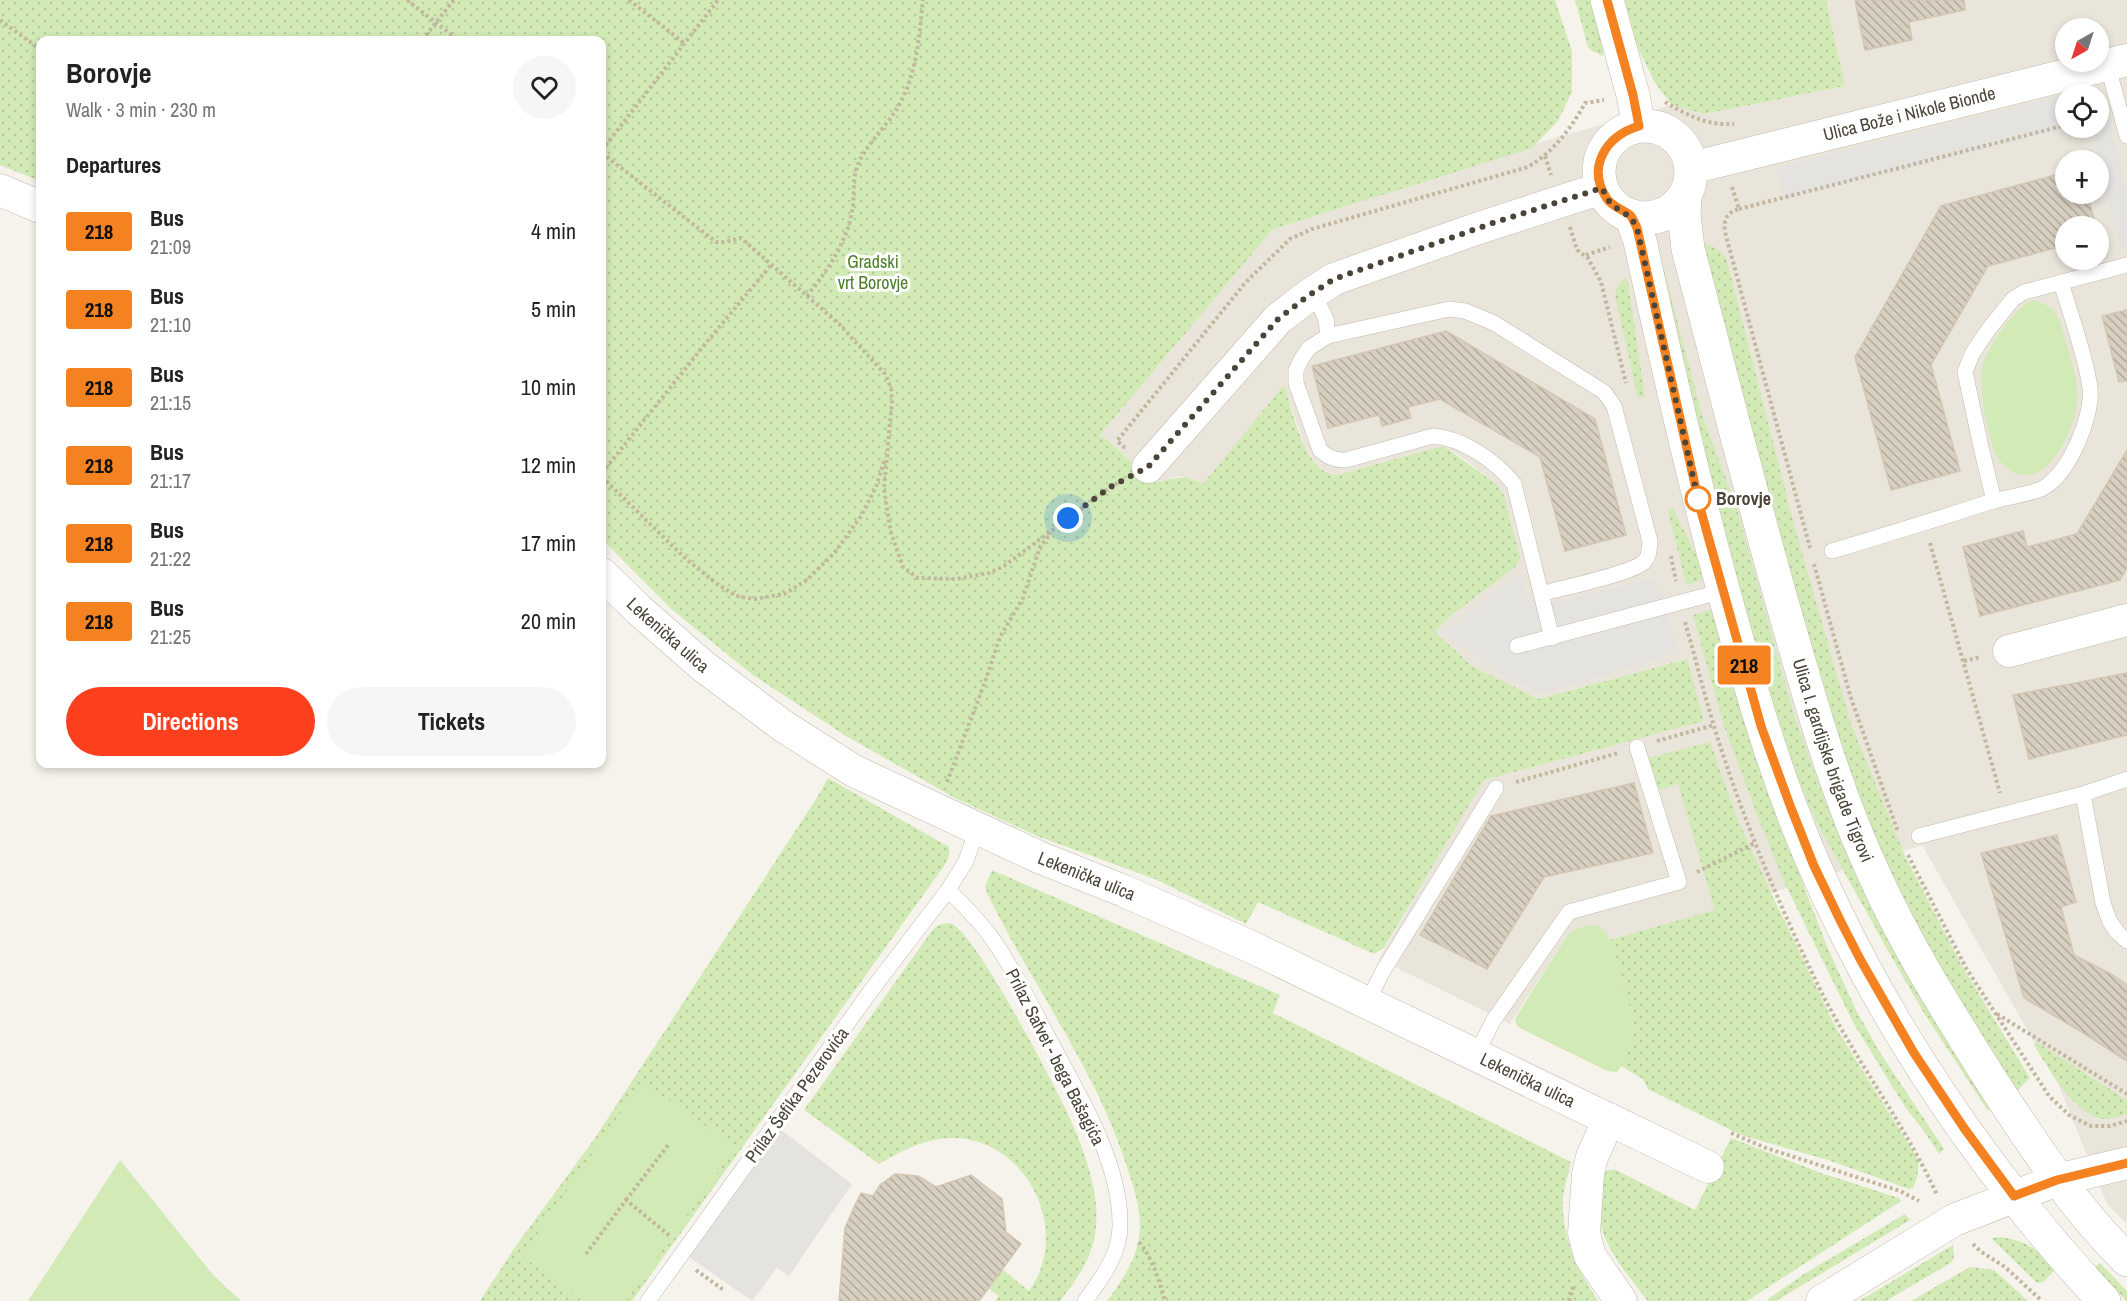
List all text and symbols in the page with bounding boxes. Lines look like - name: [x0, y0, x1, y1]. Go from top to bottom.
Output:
- north arrow: [2055, 18, 2109, 72]
- map controls: [2055, 18, 2109, 270]
- text: Borovje: [66, 54, 151, 92]
- button: heart: [513, 56, 576, 119]
- street label: Ulica Bože i Nikole Bionde: [1821, 80, 1998, 147]
- button: locate: [2055, 84, 2109, 138]
- text: Walk · 3 min · 230 m: [66, 96, 216, 123]
- text: Departures: [66, 150, 161, 180]
- button: +: [2055, 150, 2109, 204]
- text: Bus: [150, 203, 184, 233]
- text: 4 min: [531, 216, 576, 246]
- button: −: [2055, 216, 2109, 270]
- text: 218: [85, 217, 113, 246]
- text: 21:09: [150, 233, 191, 260]
- park label: Gradski vrt Borovje: [838, 249, 908, 295]
- text: Bus: [150, 281, 184, 311]
- text: 5 min: [531, 294, 576, 324]
- text: 218: [85, 295, 113, 324]
- text: 21:10: [150, 311, 191, 338]
- text: Bus: [150, 359, 184, 389]
- text: 10 min: [521, 372, 576, 402]
- text: 218: [85, 373, 113, 402]
- text: 21:15: [150, 389, 191, 416]
- text: Bus: [150, 437, 184, 467]
- text: 12 min: [521, 450, 576, 480]
- text: 218: [85, 451, 113, 480]
- text: 21:17: [150, 467, 191, 494]
- marker: Borovje: [1685, 486, 1711, 512]
- place label: Borovje: [1716, 486, 1771, 511]
- your location: [1053, 503, 1083, 533]
- text: Bus: [150, 515, 184, 545]
- text: 17 min: [521, 528, 576, 558]
- text: 218: [85, 529, 113, 558]
- text: 21:22: [150, 545, 191, 572]
- street label: Lekenička ulica: [621, 592, 715, 678]
- text: Bus: [150, 593, 184, 623]
- text: 20 min: [521, 606, 576, 636]
- text: 218: [85, 607, 113, 636]
- text: 21:25: [150, 623, 191, 650]
- line badge: 218: [1710, 646, 1778, 684]
- text: 218: [1730, 651, 1758, 680]
- street label: Ulica I. gardijske brigade Tigrovi: [1787, 656, 1880, 866]
- button: Directions: [66, 687, 315, 756]
- button: Tickets: [327, 687, 576, 756]
- street label: Lekenička ulica: [1034, 845, 1139, 906]
- street label: Prilaz Safvet - bega Bašagića: [1000, 964, 1111, 1149]
- street label: Prilaz Šefika Pezerovića: [739, 1022, 854, 1167]
- street label: Lekenička ulica: [1476, 1046, 1579, 1113]

